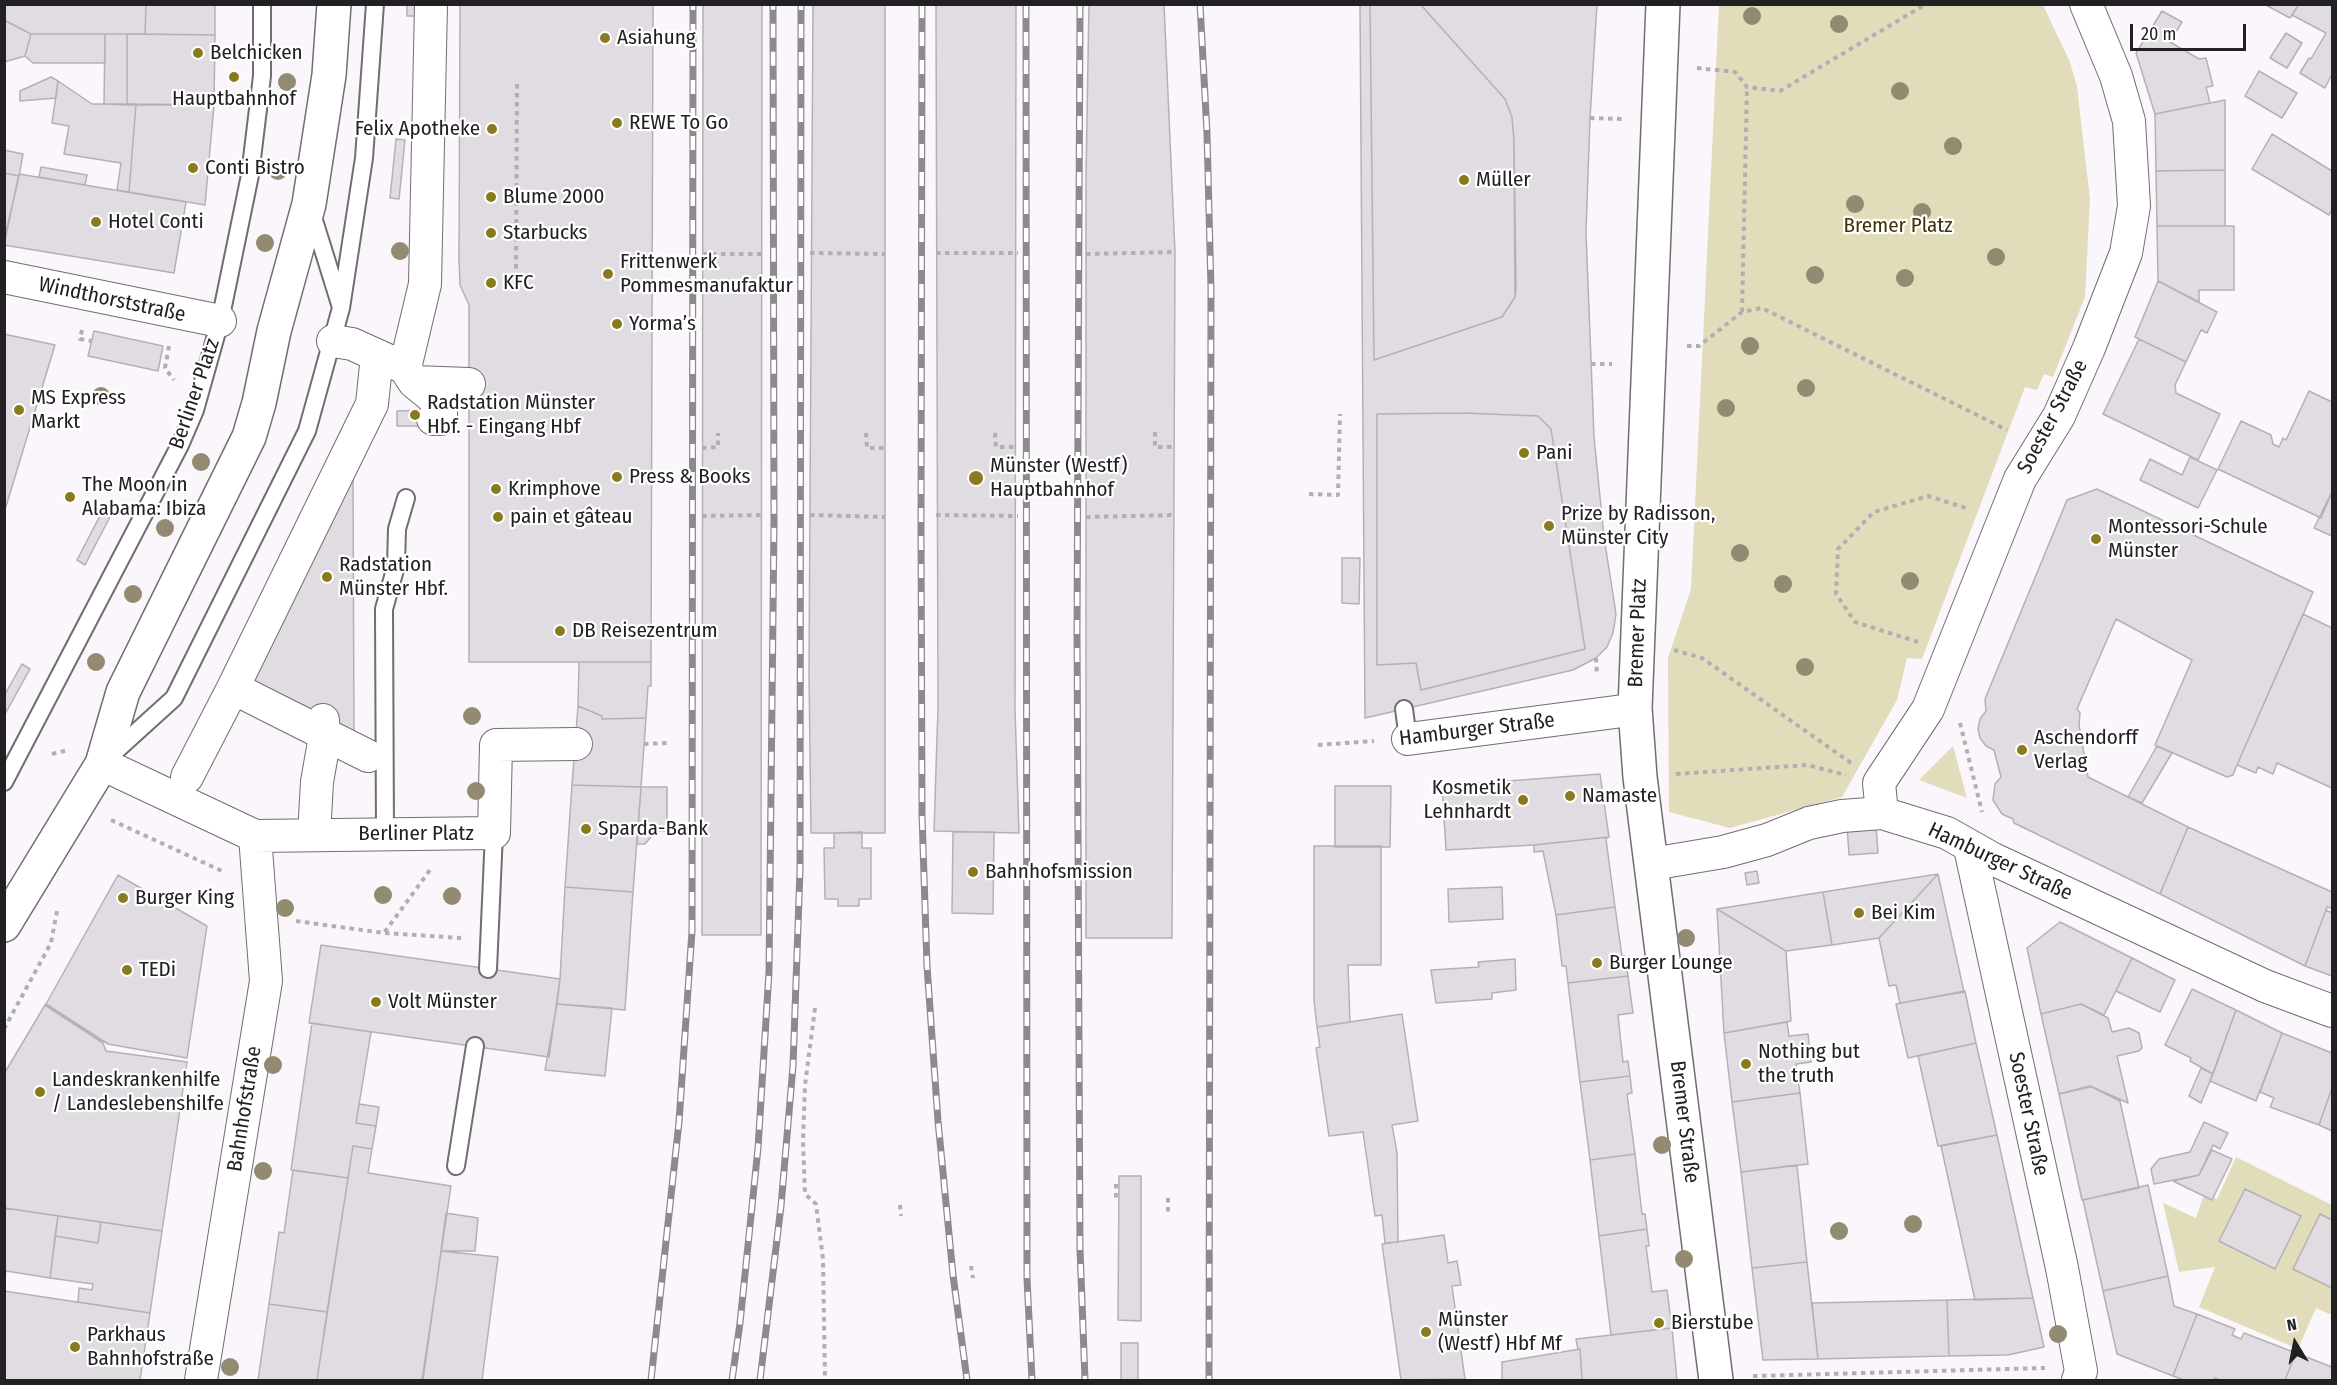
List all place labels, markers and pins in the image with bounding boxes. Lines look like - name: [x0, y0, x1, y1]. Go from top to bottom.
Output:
- place label: Asiahung: [617, 25, 696, 51]
- marker: Asiahung: [598, 31, 612, 45]
- place label: Belchicken: [210, 40, 303, 66]
- marker: Belchicken: [191, 46, 205, 60]
- marker: Hauptbahnhof: [227, 70, 241, 84]
- place label: Hauptbahnhof: [172, 86, 296, 112]
- place label: REWE To Go: [629, 110, 728, 136]
- place label: Felix Apotheke: [355, 116, 480, 142]
- marker: REWE To Go: [610, 116, 624, 130]
- marker: Felix Apotheke: [485, 122, 499, 136]
- place label: Conti Bistro: [205, 155, 305, 181]
- marker: Conti Bistro: [186, 161, 200, 175]
- place label: Müller: [1476, 167, 1531, 193]
- marker: Müller: [1457, 173, 1471, 187]
- place label: Blume 2000: [503, 184, 605, 210]
- marker: Blume 2000: [484, 190, 498, 204]
- place label: Hotel Conti: [108, 209, 204, 235]
- marker: Hotel Conti: [89, 215, 103, 229]
- place label: Starbucks: [503, 220, 588, 246]
- marker: Starbucks: [484, 226, 498, 240]
- place label: Frittenwerk Pommesmanufaktur: [620, 249, 793, 299]
- marker: Frittenwerk Pommesmanufaktur: [601, 267, 615, 281]
- place label: KFC: [503, 270, 534, 296]
- marker: KFC: [484, 276, 498, 290]
- place label: Yorma’s: [629, 311, 696, 337]
- marker: Yorma’s: [610, 317, 624, 331]
- place label: MS Express Markt: [31, 385, 126, 435]
- place label: Radstation Münster Hbf. - Eingang Hbf: [427, 390, 595, 440]
- marker: MS Express Markt: [12, 403, 26, 417]
- marker: Radstation Münster Hbf. - Eingang Hbf: [408, 408, 422, 422]
- place label: Pani: [1536, 440, 1573, 466]
- marker: Pani: [1517, 446, 1531, 460]
- place label: Münster (Westf) Hauptbahnhof: [990, 453, 1127, 503]
- place label: Press & Books: [629, 464, 750, 490]
- marker: Münster (Westf) Hauptbahnhof: [967, 469, 985, 487]
- marker: Press & Books: [610, 470, 624, 484]
- place label: The Moon in Alabama: Ibiza: [82, 472, 206, 522]
- place label: Krimphove: [508, 476, 601, 502]
- marker: Krimphove: [489, 482, 503, 496]
- marker: The Moon in Alabama: Ibiza: [63, 490, 77, 504]
- place label: Prize by Radisson, Münster City: [1561, 501, 1715, 551]
- place label: pain et gâteau: [510, 504, 633, 530]
- marker: pain et gâteau: [491, 510, 505, 524]
- place label: Montessori-Schule Münster: [2108, 514, 2268, 564]
- marker: Prize by Radisson, Münster City: [1542, 519, 1556, 533]
- marker: Montessori-Schule Münster: [2089, 532, 2103, 546]
- place label: Radstation Münster Hbf.: [339, 552, 448, 602]
- marker: Radstation Münster Hbf.: [320, 570, 334, 584]
- place label: DB Reisezentrum: [572, 618, 718, 644]
- marker: DB Reisezentrum: [553, 624, 567, 638]
- place label: Aschendorff Verlag: [2034, 725, 2138, 775]
- marker: Aschendorff Verlag: [2015, 743, 2029, 757]
- place label: Kosmetik Lehnhardt: [1423, 775, 1511, 825]
- place label: Namaste: [1582, 783, 1657, 809]
- marker: Namaste: [1563, 789, 1577, 803]
- marker: Kosmetik Lehnhardt: [1516, 793, 1530, 807]
- place label: Sparda-Bank: [598, 816, 708, 842]
- marker: Sparda-Bank: [579, 822, 593, 836]
- place label: Bahnhofsmission: [985, 859, 1133, 885]
- marker: Bahnhofsmission: [966, 865, 980, 879]
- place label: Burger King: [135, 885, 234, 911]
- marker: Burger King: [116, 891, 130, 905]
- place label: Bei Kim: [1871, 900, 1936, 926]
- marker: Bei Kim: [1852, 906, 1866, 920]
- place label: Burger Lounge: [1609, 950, 1733, 976]
- marker: Burger Lounge: [1590, 956, 1604, 970]
- place label: TEDi: [139, 957, 176, 983]
- marker: TEDi: [120, 963, 134, 977]
- place label: Volt Münster: [388, 989, 497, 1015]
- marker: Volt Münster: [369, 995, 383, 1009]
- place label: Nothing but the truth: [1758, 1039, 1860, 1089]
- marker: Nothing but the truth: [1739, 1057, 1753, 1071]
- place label: Landeskrankenhilfe / Landeslebenshilfe: [52, 1067, 224, 1117]
- marker: Landeskrankenhilfe / Landeslebenshilfe: [33, 1085, 47, 1099]
- place label: Münster (Westf) Hbf Mf: [1438, 1307, 1562, 1357]
- place label: Bierstube: [1671, 1310, 1754, 1336]
- marker: Bierstube: [1652, 1316, 1666, 1330]
- place label: Parkhaus Bahnhofstraße: [87, 1322, 214, 1372]
- marker: Münster (Westf) Hbf Mf: [1419, 1325, 1433, 1339]
- marker: Parkhaus Bahnhofstraße: [68, 1340, 82, 1354]

